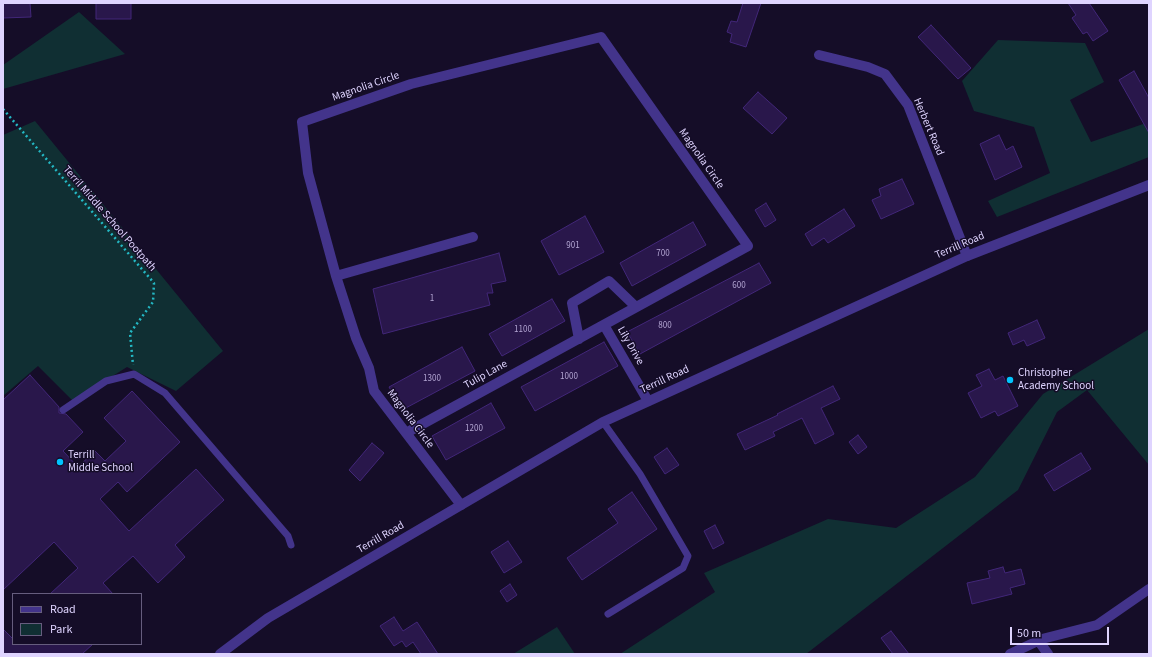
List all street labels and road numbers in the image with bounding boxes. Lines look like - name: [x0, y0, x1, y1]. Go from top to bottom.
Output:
- street label: Magnolia Circle: [331, 69, 401, 105]
- street label: Herbert Road: [910, 96, 946, 158]
- street label: Magnolia Circle: [675, 126, 727, 192]
- street label: Terril Middle School Pootpath: [60, 163, 158, 275]
- street label: Terrill Road: [933, 230, 987, 262]
- street label: Lily Drive: [614, 324, 646, 368]
- street label: Tulip Lane: [462, 358, 510, 392]
- street label: Terrill Road: [638, 363, 692, 397]
- street label: Magnolia Circle: [384, 387, 436, 451]
- street label: Terrill Road: [355, 519, 407, 557]

